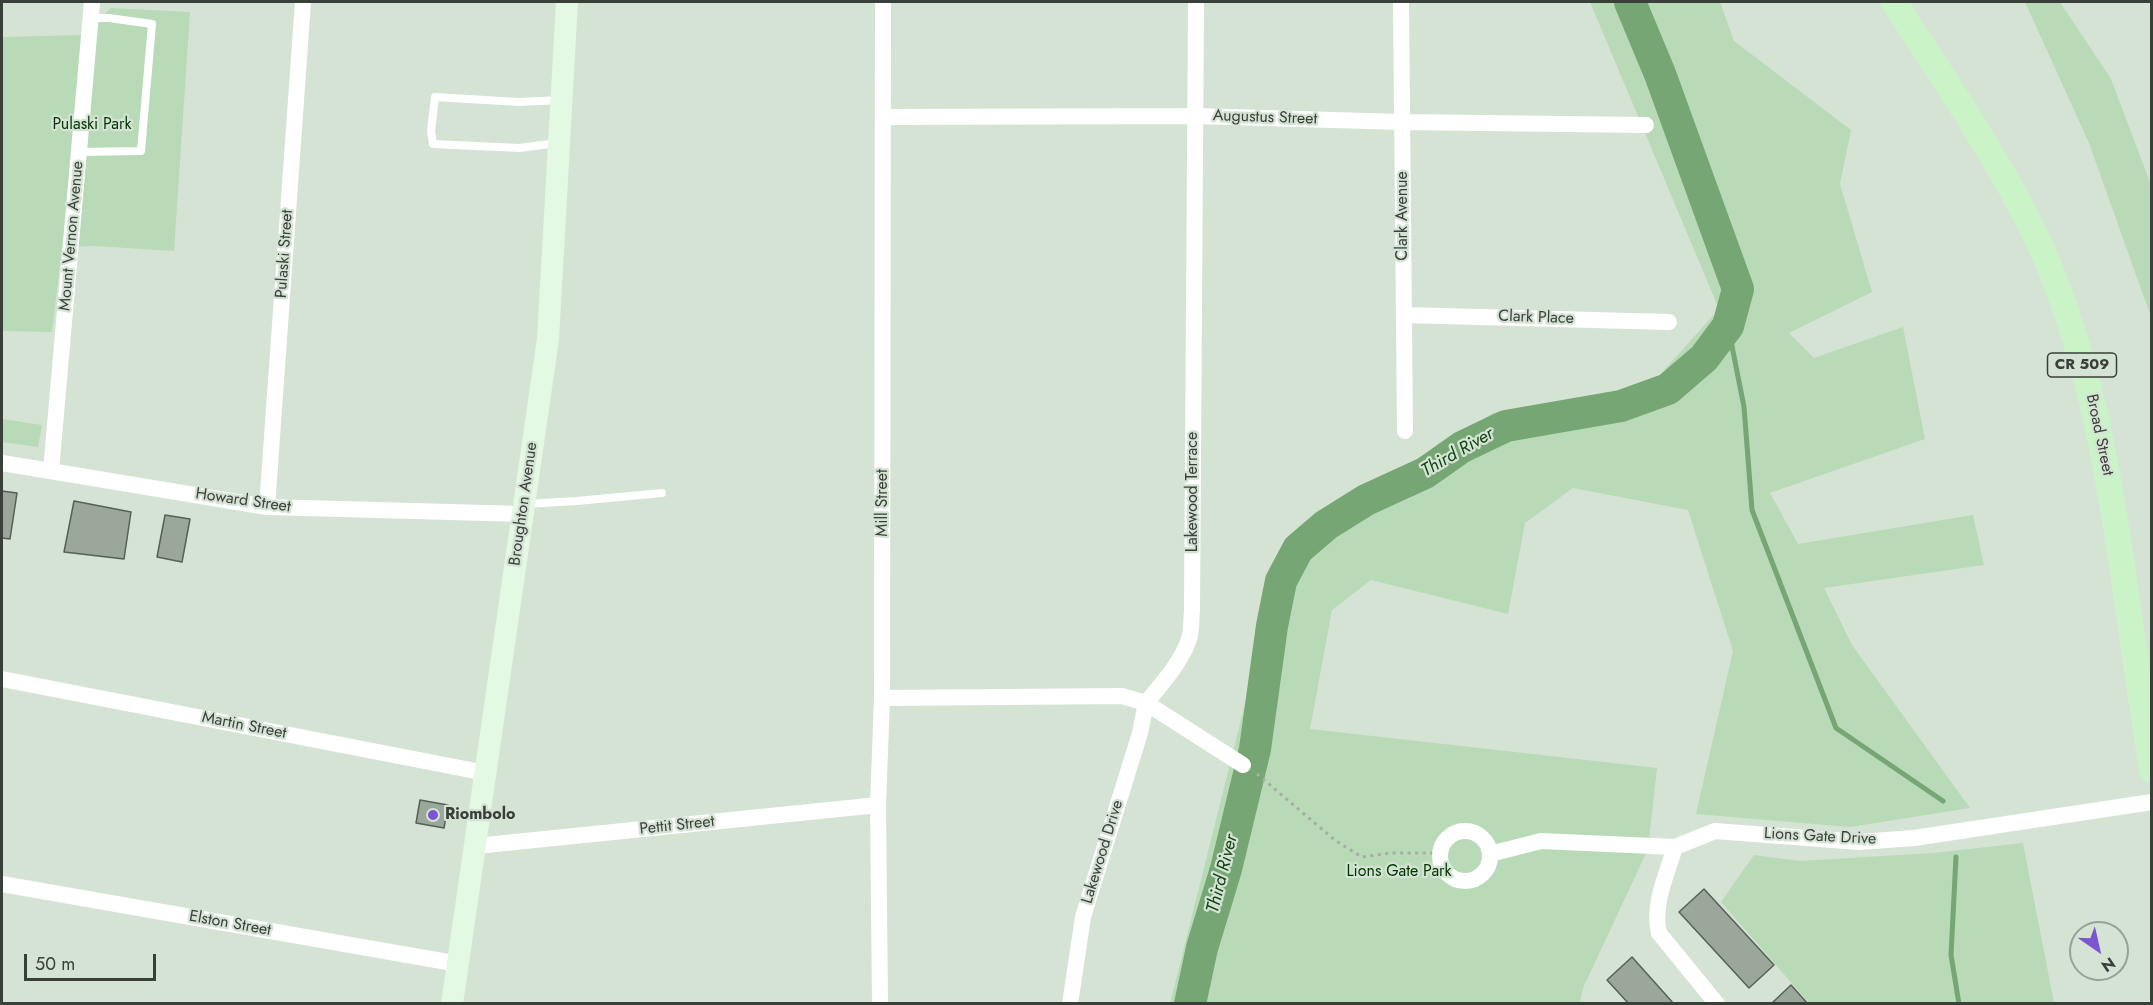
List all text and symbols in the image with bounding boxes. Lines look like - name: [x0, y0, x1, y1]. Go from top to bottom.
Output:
- street label: Augustus Street: [1213, 107, 1317, 129]
- park label: Pulaski Park: [52, 115, 132, 135]
- street label: Mount Vernon Avenue: [56, 160, 88, 312]
- street label: Clark Avenue: [1393, 171, 1413, 261]
- street label: Pulaski Street: [272, 209, 298, 299]
- street label: Clark Place: [1498, 307, 1574, 329]
- road number: CR 509: [2048, 353, 2116, 377]
- street label: Broad Street: [2081, 393, 2117, 477]
- water label: Third River: [1418, 424, 1498, 482]
- street label: Lakewood Terrace: [1183, 432, 1203, 552]
- street label: Broughton Avenue: [506, 441, 542, 567]
- street label: Mill Street: [873, 469, 893, 537]
- street label: Howard Street: [194, 485, 292, 517]
- street label: Martin Street: [200, 708, 288, 744]
- street label: Lakewood Drive: [1078, 798, 1128, 906]
- place label: Riombolo: [445, 805, 515, 825]
- marker: Riombolo: [426, 808, 440, 822]
- street label: Pettit Street: [639, 813, 715, 839]
- street label: Lions Gate Drive: [1763, 824, 1877, 850]
- water label: Third River: [1203, 833, 1243, 915]
- park label: Lions Gate Park: [1346, 862, 1452, 882]
- street label: Elston Street: [188, 907, 272, 941]
- north arrow: [2069, 921, 2129, 981]
- scale bar: [27, 942, 159, 980]
- text: 50 m: [35, 951, 75, 977]
- text: N: [2097, 952, 2120, 978]

